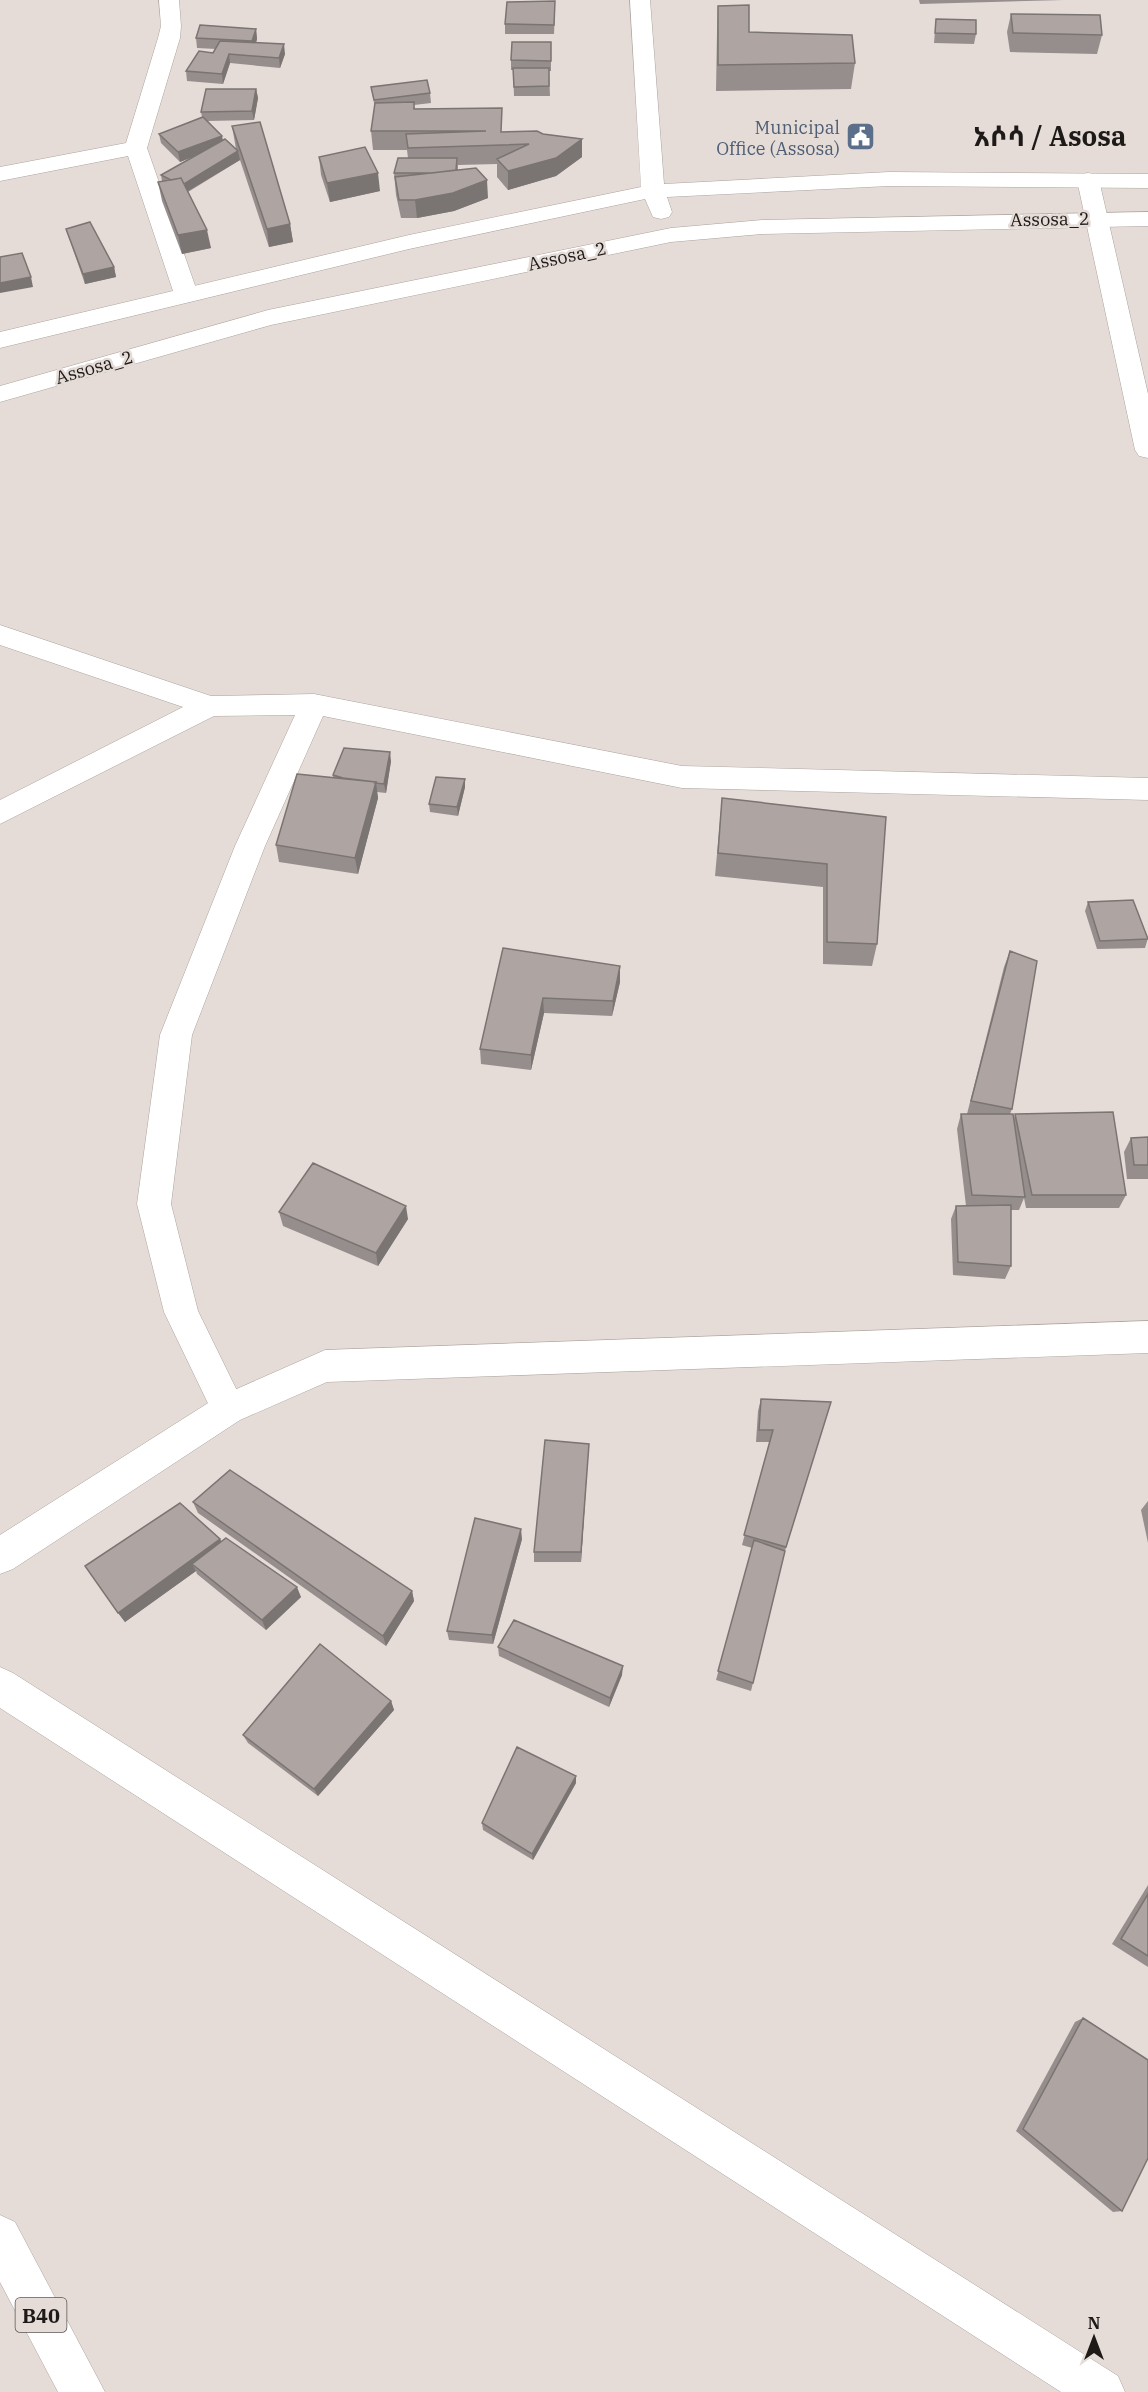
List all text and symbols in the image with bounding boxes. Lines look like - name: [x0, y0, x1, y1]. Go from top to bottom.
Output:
- place label: Municipal Office (Assosa): [716, 116, 840, 160]
- district label: አሶሳ / Asosa: [974, 118, 1126, 153]
- public building icon: Municipal Office (Assosa): [845, 121, 877, 153]
- street label: Assosa_2: [1010, 207, 1090, 231]
- street label: Assosa_2: [526, 236, 608, 276]
- street label: Assosa_2: [53, 345, 135, 389]
- road number: B40: [15, 2298, 66, 2332]
- north arrow: [1064, 2308, 1124, 2368]
- text: N: [1088, 2313, 1100, 2333]

